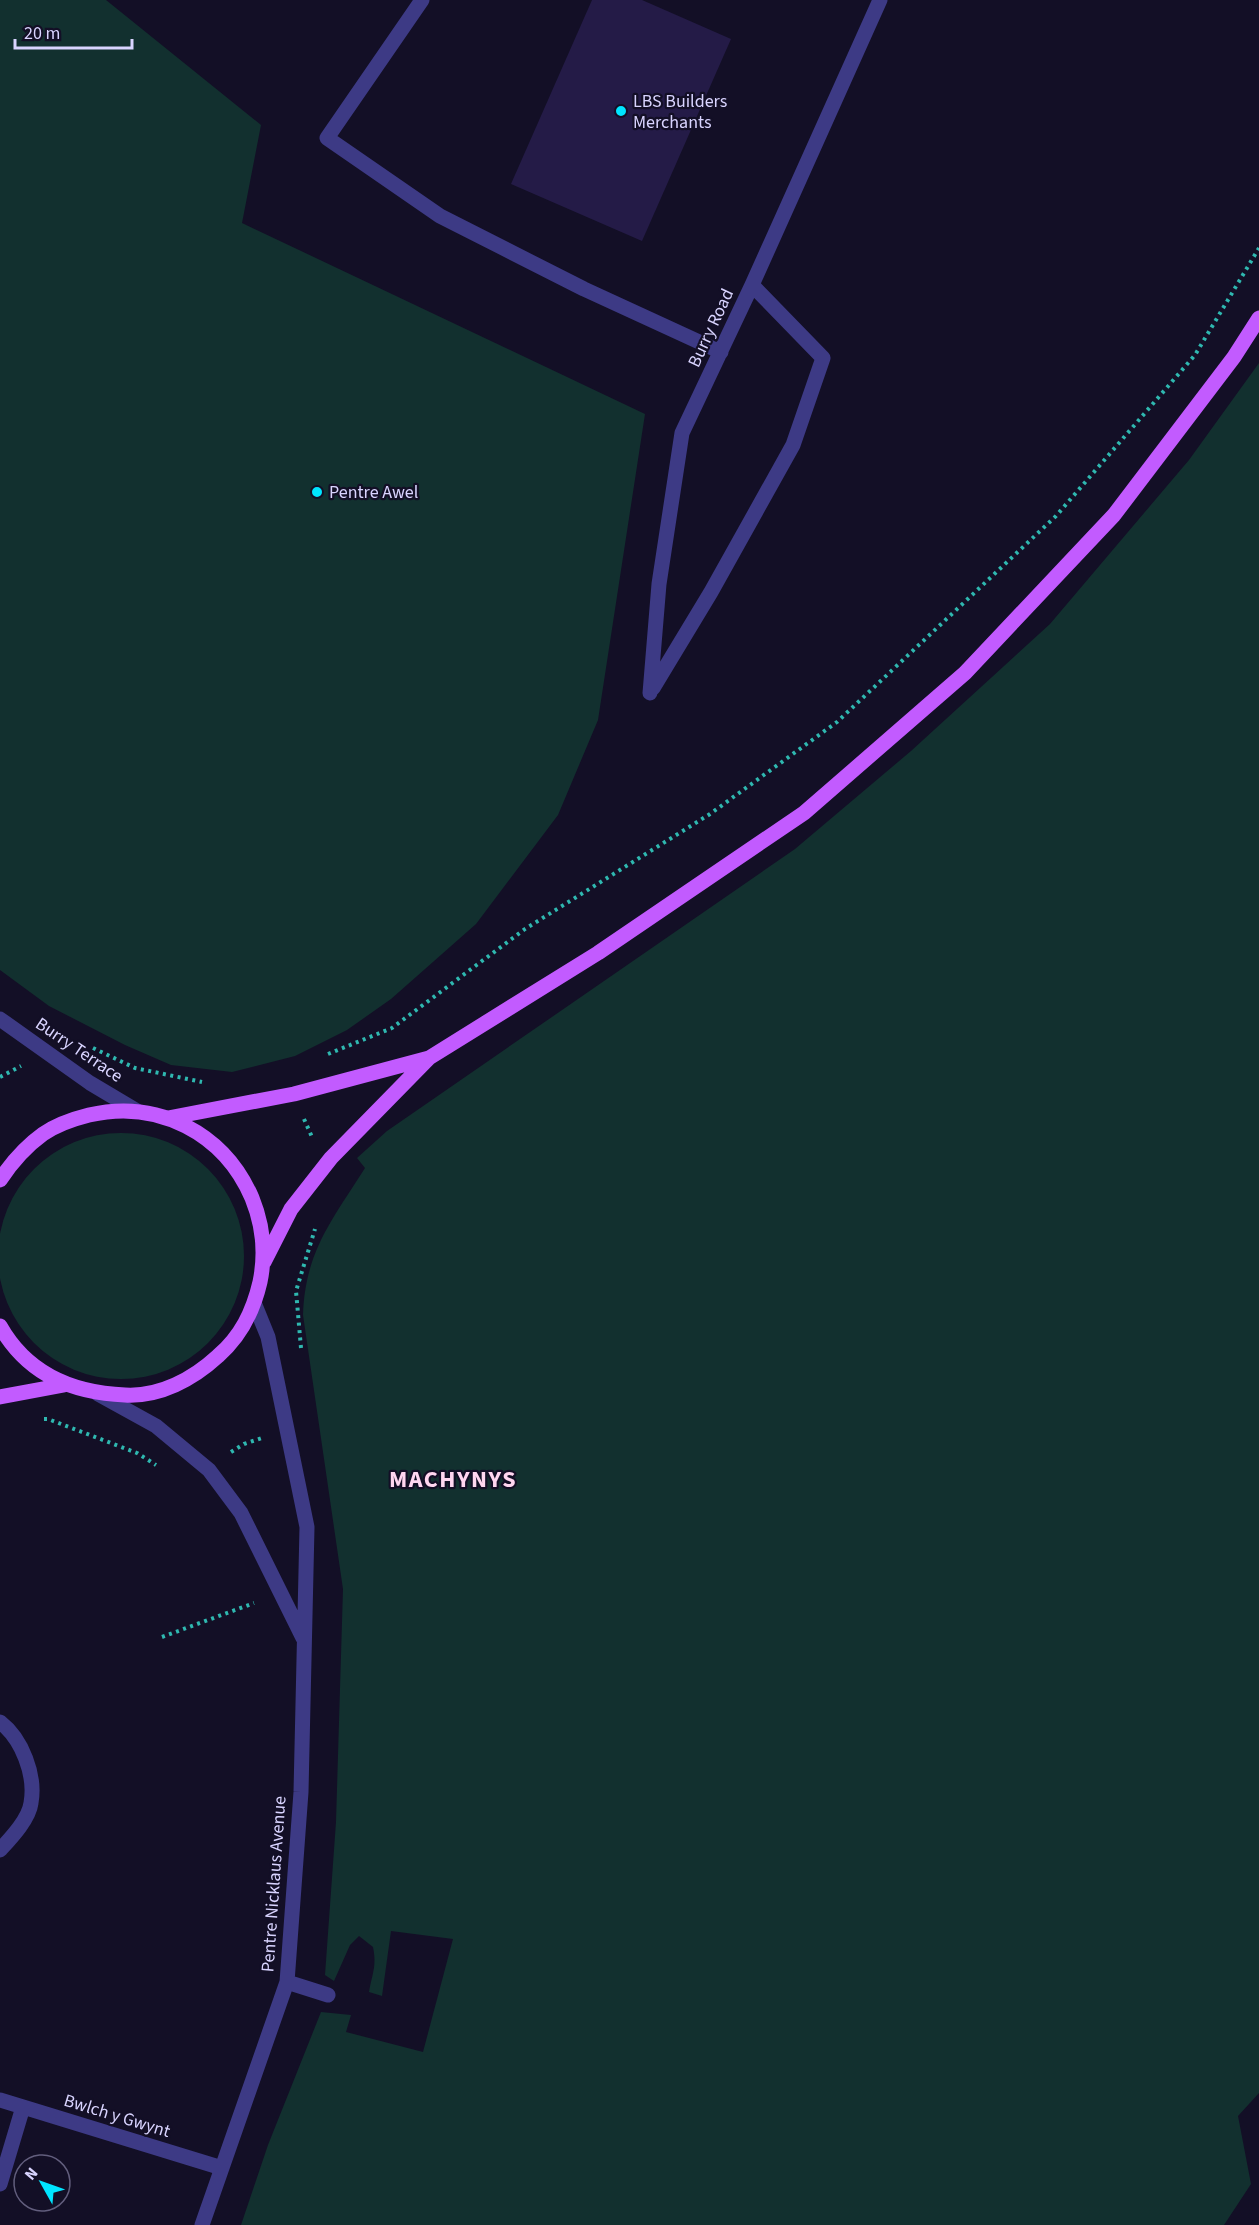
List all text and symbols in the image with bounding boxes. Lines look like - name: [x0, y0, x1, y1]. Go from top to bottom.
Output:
- scale bar: [15, 12, 132, 50]
- text: 20 m: [24, 21, 60, 46]
- place label: LBS Builders Merchants: [633, 89, 727, 135]
- marker: LBS Builders Merchants: [614, 104, 628, 118]
- street label: Burry Road: [682, 285, 740, 371]
- place label: Pentre Awel: [329, 480, 418, 505]
- marker: Pentre Awel: [310, 485, 324, 499]
- street label: Burry Terrace: [30, 1012, 128, 1089]
- district label: MACHYNYS: [389, 1462, 517, 1497]
- street label: Pentre Nicklaus Avenue: [255, 1795, 293, 1973]
- street label: Bwlch y Gwynt: [61, 2088, 173, 2144]
- north arrow: [12, 2153, 72, 2213]
- text: N: [19, 2163, 43, 2185]

